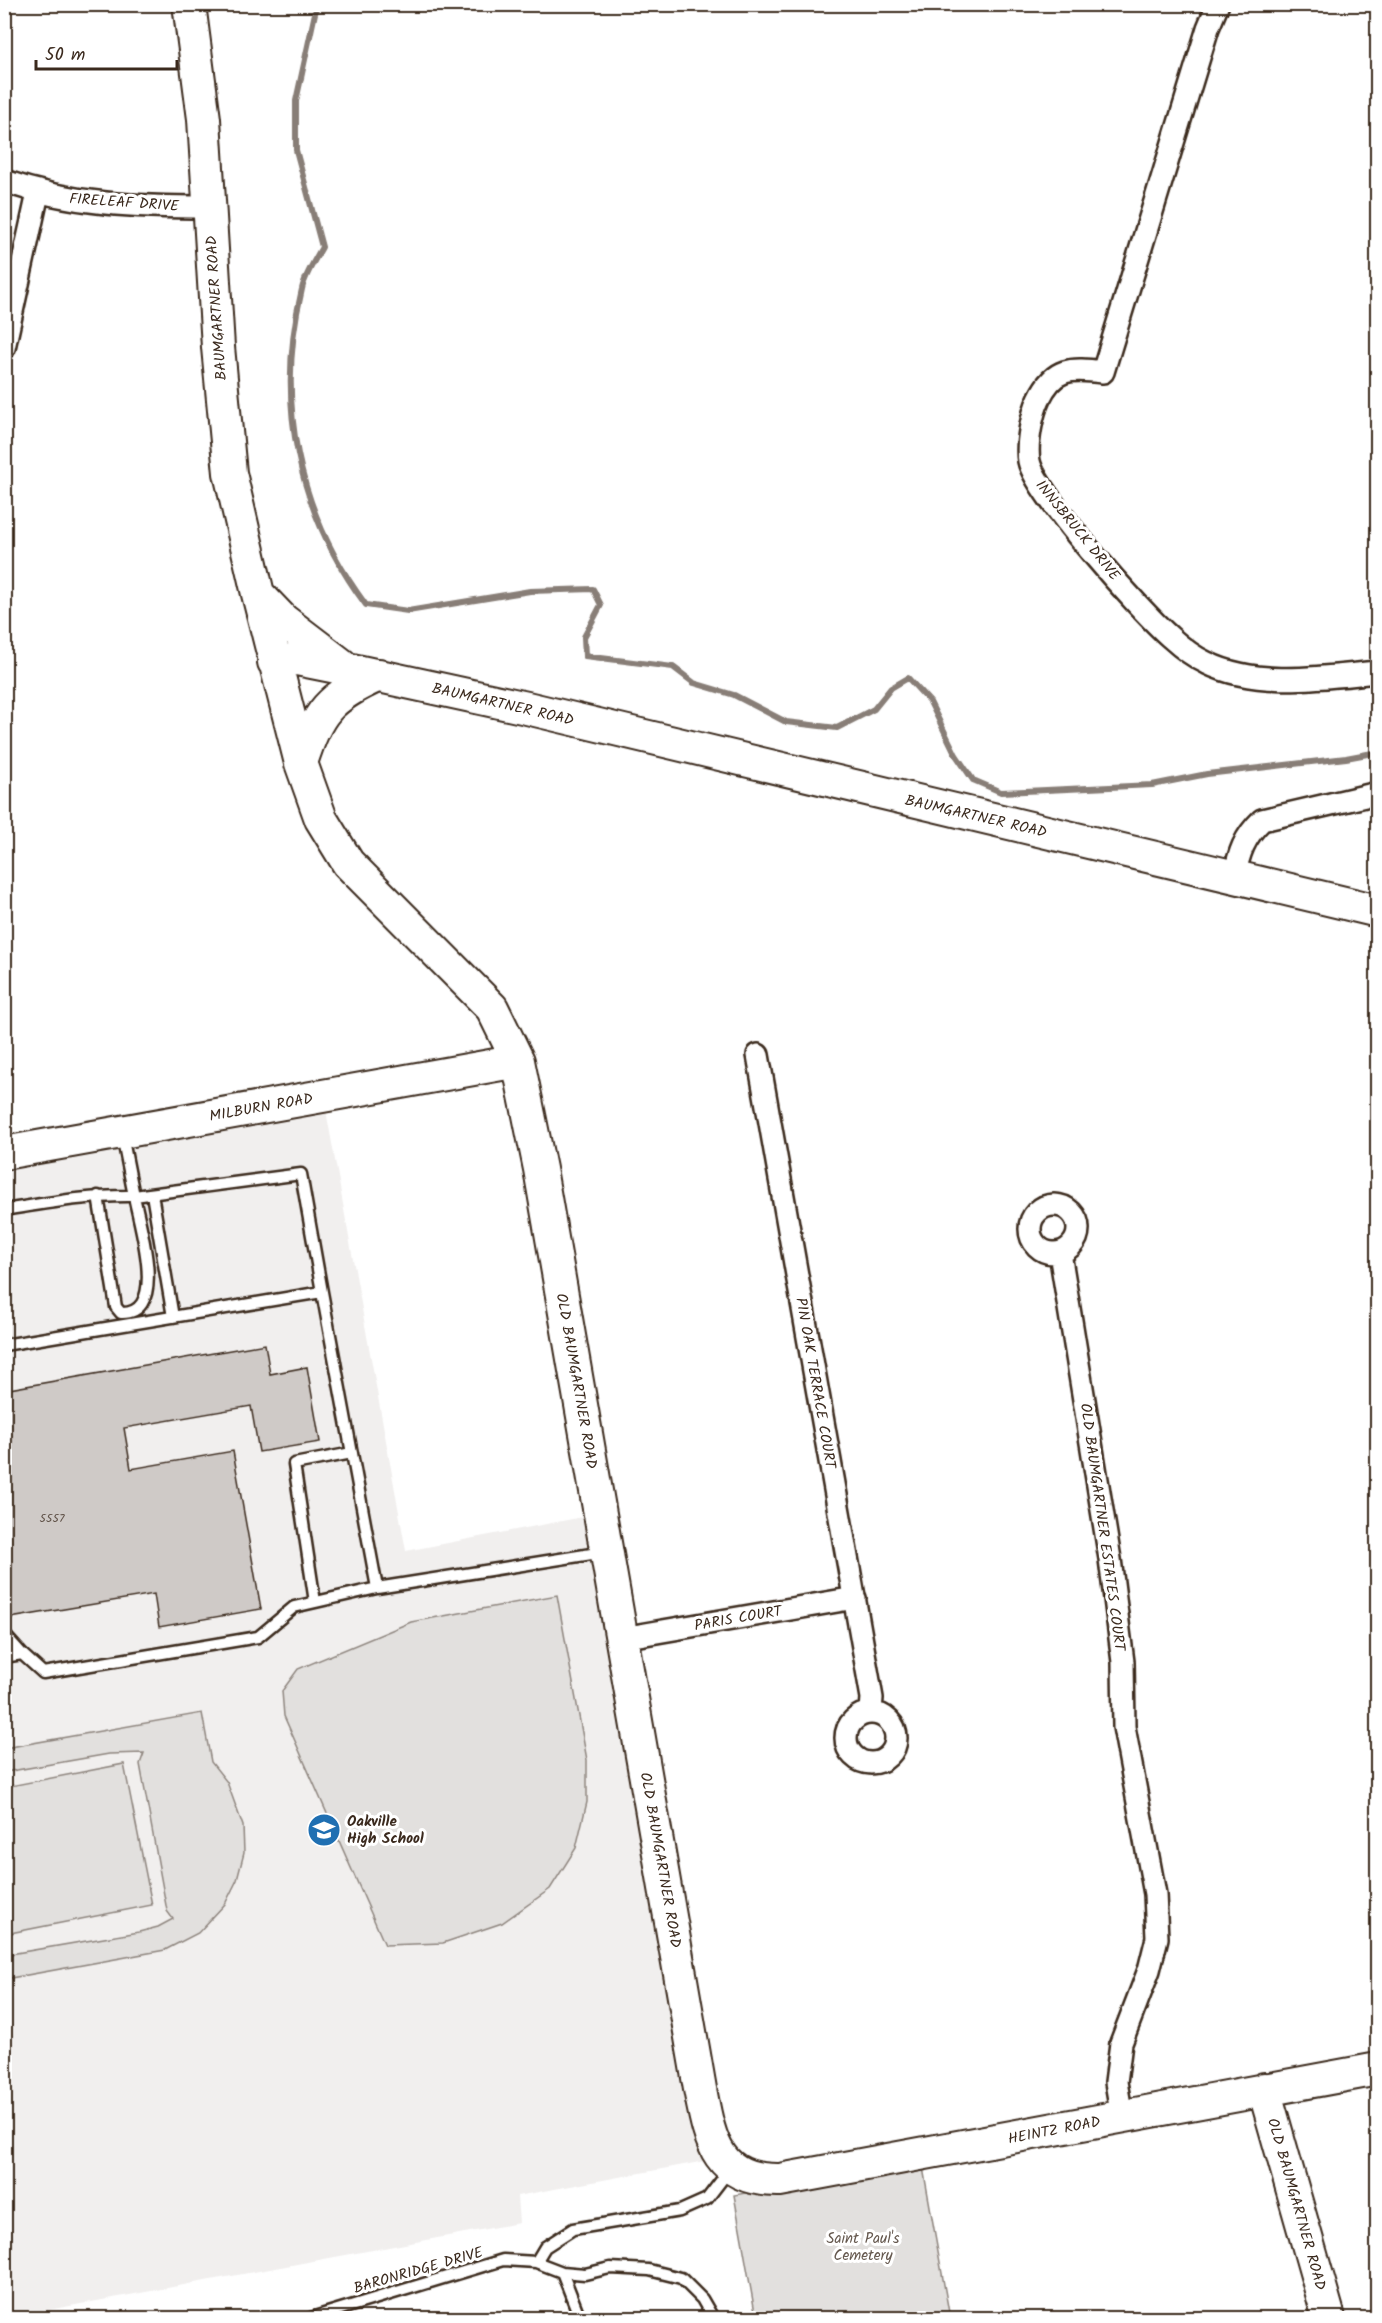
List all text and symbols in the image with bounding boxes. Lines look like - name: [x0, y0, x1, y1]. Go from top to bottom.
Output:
- scale bar: [36, 33, 177, 71]
- text: 50 m: [45, 41, 85, 70]
- street label: FIRELEAF DRIVE: [68, 187, 181, 219]
- street label: BAUMGARTNER ROAD: [200, 234, 234, 381]
- street label: INNSBRUCK DRIVE: [1029, 475, 1126, 587]
- street label: BAUMGARTNER ROAD: [429, 677, 576, 733]
- street label: BAUMGARTNER ROAD: [902, 789, 1049, 845]
- street label: MILBURN ROAD: [207, 1087, 315, 1129]
- street label: OLD BAUMGARTNER ROAD: [549, 1291, 603, 1471]
- street label: PIN OAK TERRACE COURT: [788, 1296, 842, 1473]
- street label: OLD BAUMGARTNER ESTATES COURT: [1073, 1402, 1132, 1655]
- house number: 5557: [40, 1509, 65, 1528]
- street label: PARIS COURT: [692, 1599, 786, 1638]
- street label: OLD BAUMGARTNER ROAD: [633, 1770, 687, 1950]
- place label: Oakville High School: [347, 1810, 424, 1851]
- school or university icon: Oakville High School: [306, 1812, 342, 1848]
- street label: HEINTZ ROAD: [1006, 2110, 1103, 2152]
- street label: OLD BAUMGARTNER ROAD: [1260, 2115, 1332, 2293]
- park label: Saint Paul's Cemetery: [826, 2227, 900, 2268]
- street label: BARONRIDGE DRIVE: [351, 2241, 487, 2301]

